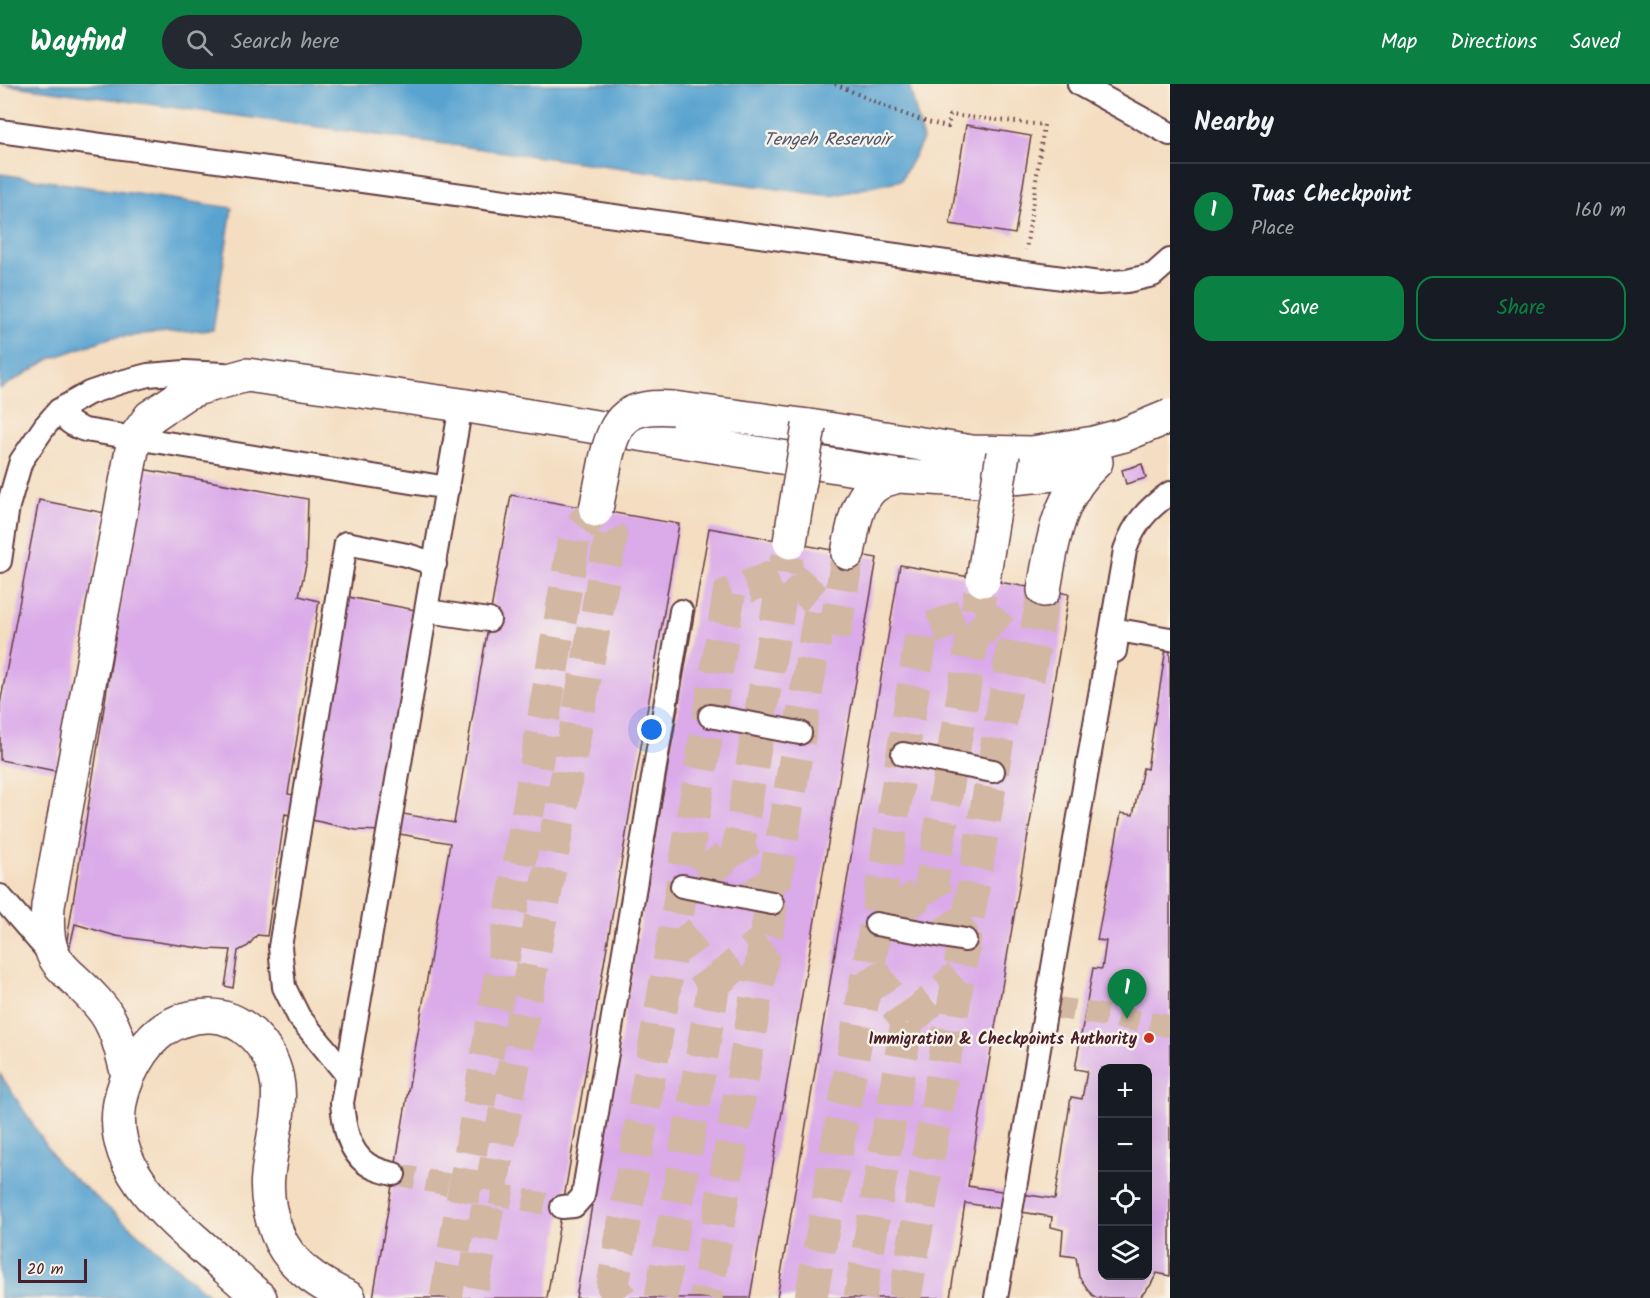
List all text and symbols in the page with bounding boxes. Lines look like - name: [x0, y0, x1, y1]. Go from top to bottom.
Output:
- search box: [162, 15, 582, 69]
- text: Wayfind: [30, 20, 126, 65]
- text: Search here: [231, 25, 339, 60]
- icon: search: [183, 26, 216, 59]
- text: Map: [1381, 26, 1417, 59]
- text: Directions: [1450, 26, 1537, 59]
- text: Saved: [1570, 26, 1620, 59]
- text: Nearby: [1194, 102, 1274, 144]
- water label: Tengeh Reservoir: [763, 126, 895, 155]
- text: Tuas Checkpoint: [1251, 178, 1412, 213]
- text: 1: [1210, 195, 1217, 227]
- text: 160 m: [1575, 195, 1626, 227]
- text: Place: [1251, 213, 1294, 245]
- button: Save: [1194, 276, 1404, 341]
- button: Share: [1416, 276, 1626, 341]
- your location: [637, 715, 666, 744]
- pin: 1: [1108, 970, 1146, 1019]
- place label: Immigration & Checkpoints Authority: [869, 1027, 1138, 1052]
- marker: Immigration & Checkpoints Authority: [1142, 1031, 1156, 1045]
- map controls: [1098, 1064, 1152, 1280]
- button: +: [1098, 1064, 1152, 1118]
- button: −: [1098, 1118, 1152, 1172]
- button: locate: [1098, 1172, 1152, 1226]
- button: layers: [1098, 1226, 1152, 1280]
- scale bar: [18, 1256, 87, 1284]
- text: 20 m: [27, 1257, 63, 1282]

